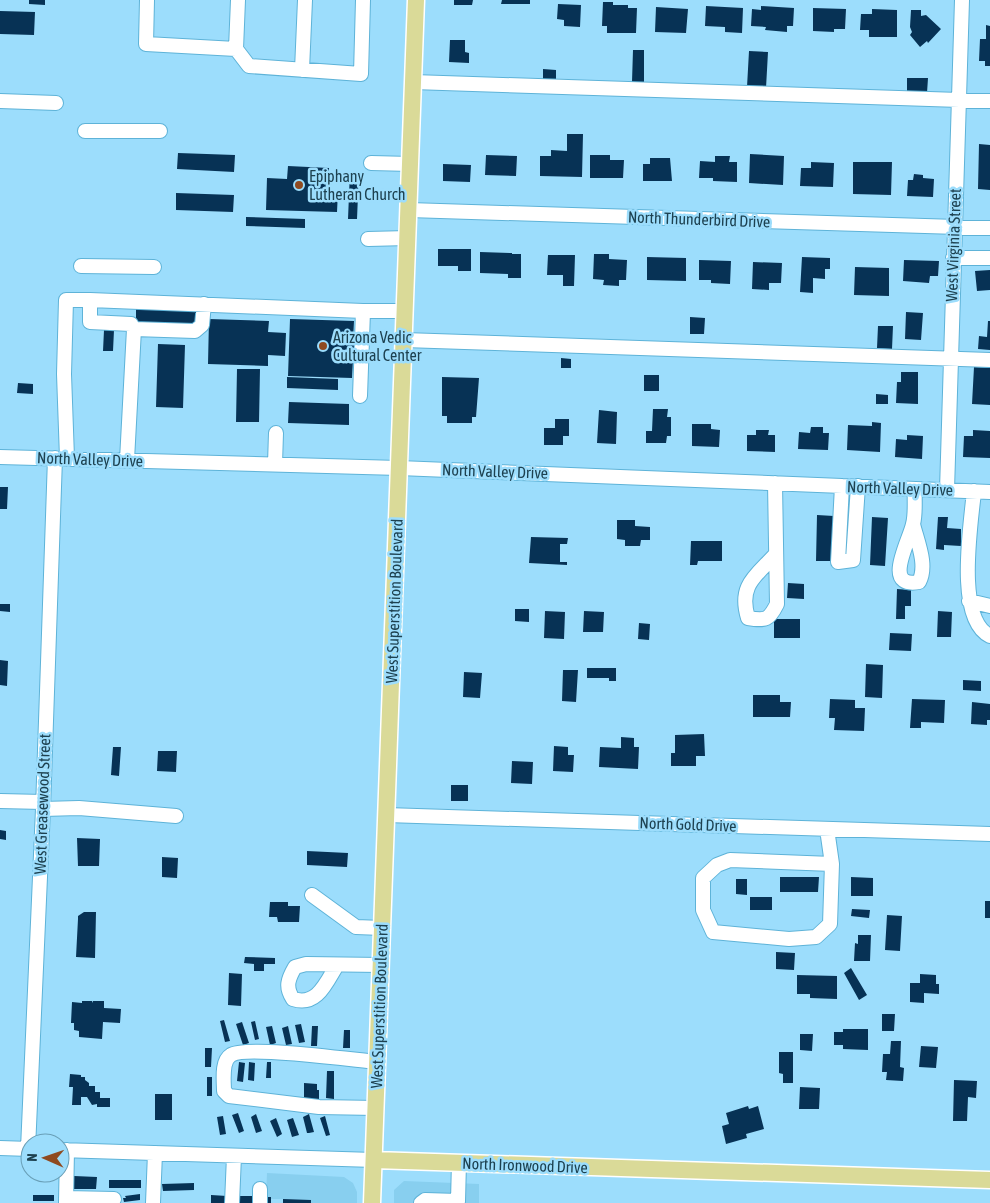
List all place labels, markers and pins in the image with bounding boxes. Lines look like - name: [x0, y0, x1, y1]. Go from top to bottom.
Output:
- place label: Epiphany Lutheran Church: [309, 167, 405, 203]
- marker: Epiphany Lutheran Church: [293, 179, 305, 191]
- place label: Arizona Vedic Cultural Center: [333, 328, 422, 364]
- marker: Arizona Vedic Cultural Center: [317, 340, 329, 352]

